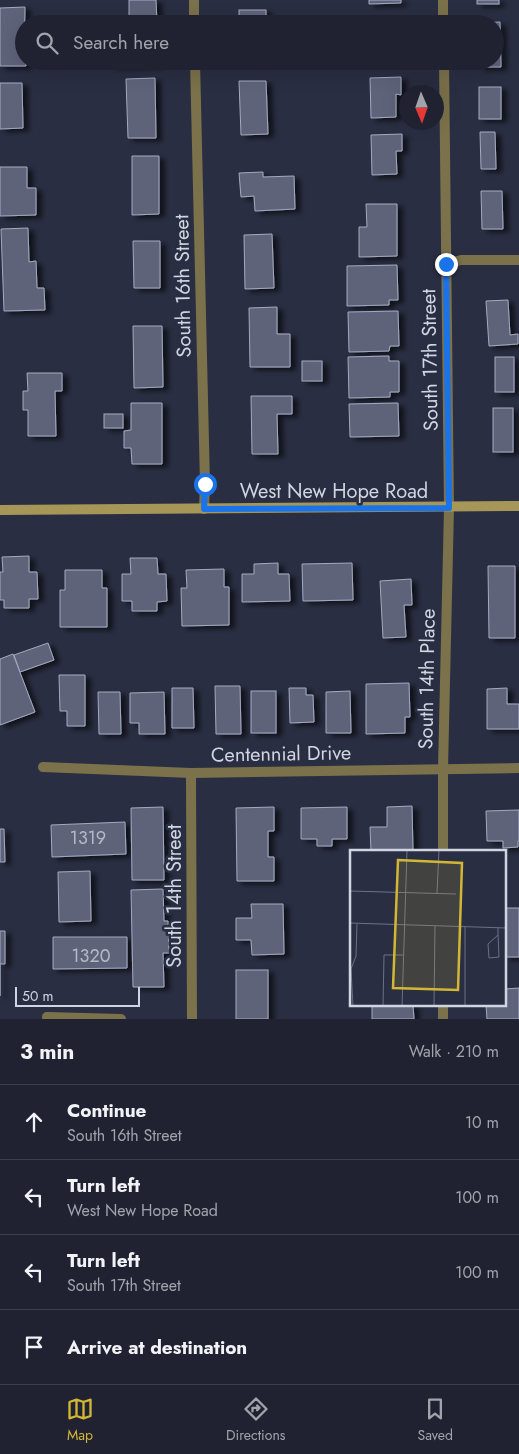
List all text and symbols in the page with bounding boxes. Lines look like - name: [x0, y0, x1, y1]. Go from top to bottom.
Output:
- search box: [15, 15, 504, 70]
- icon: search: [33, 29, 61, 57]
- text: Search here: [73, 29, 169, 56]
- north arrow: [399, 85, 444, 130]
- street label: South 16th Street: [167, 214, 199, 358]
- route end: [435, 253, 458, 276]
- street label: South 17th Street: [414, 288, 446, 431]
- route start: [194, 473, 217, 496]
- street label: West New Hope Road: [240, 477, 428, 506]
- street label: South 14th Place: [411, 608, 443, 750]
- street label: Centennial Drive: [211, 738, 351, 770]
- street label: South 14th Street: [160, 824, 189, 968]
- house number: 1319: [70, 825, 106, 851]
- inset map: [350, 850, 506, 1006]
- house number: 1320: [72, 943, 111, 969]
- scale bar: [15, 984, 140, 1007]
- text: 50 m: [22, 986, 53, 1006]
- text: 3 min: [20, 1037, 74, 1067]
- text: Walk · 210 m: [409, 1040, 499, 1063]
- text: Continue: [67, 1097, 146, 1124]
- icon: ahead: [20, 1108, 48, 1136]
- text: 10 m: [465, 1111, 499, 1134]
- text: South 16th Street: [67, 1124, 182, 1147]
- text: Turn left: [67, 1172, 140, 1199]
- icon: left: [20, 1183, 48, 1211]
- text: 100 m: [455, 1186, 499, 1209]
- text: West New Hope Road: [67, 1199, 218, 1222]
- text: Turn left: [67, 1247, 140, 1274]
- icon: left: [20, 1258, 48, 1286]
- text: 100 m: [455, 1261, 499, 1284]
- text: South 17th Street: [67, 1274, 181, 1297]
- icon: arrive: [20, 1333, 48, 1361]
- text: Arrive at destination: [67, 1334, 247, 1361]
- tab: Map: [66, 1395, 94, 1445]
- tab: Directions: [226, 1395, 285, 1445]
- tab: Saved: [417, 1395, 453, 1445]

